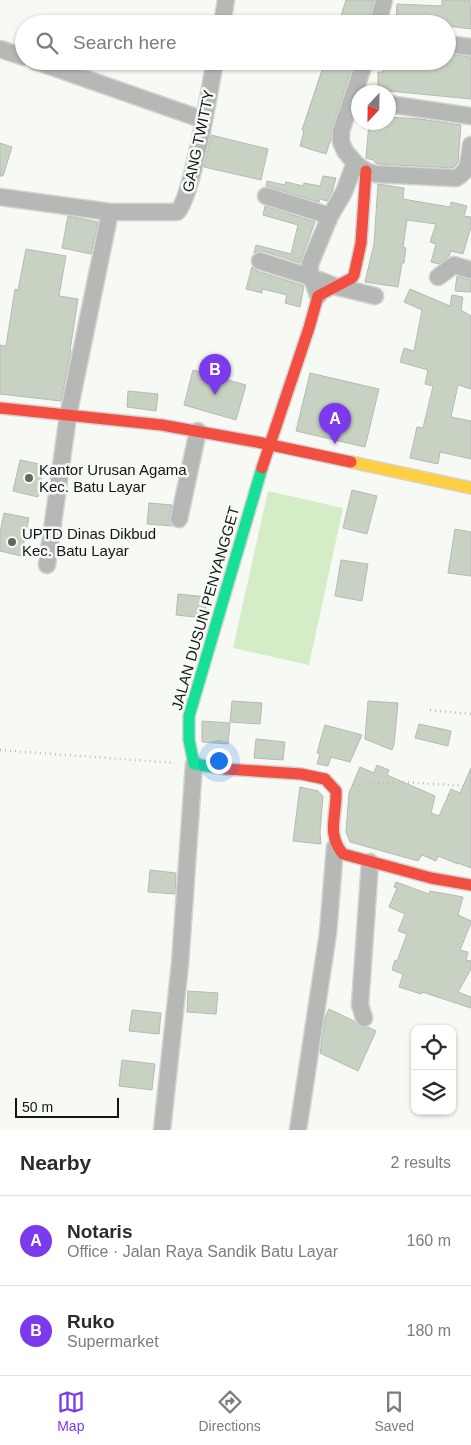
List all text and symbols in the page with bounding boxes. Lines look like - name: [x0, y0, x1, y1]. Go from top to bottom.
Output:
- search box: [15, 15, 456, 70]
- icon: search: [33, 29, 61, 57]
- text: Search here: [73, 32, 177, 53]
- north arrow: [351, 85, 396, 130]
- street label: GANG TWITTY: [179, 88, 217, 194]
- pin: B: [199, 354, 231, 395]
- pin: A: [319, 403, 351, 444]
- place label: Kantor Urusan Agama Kec. Batu Layar: [39, 461, 187, 495]
- marker: Kantor Urusan Agama Kec. Batu Layar: [23, 472, 35, 484]
- street label: JALAN DUSUN PENYANGGET: [168, 504, 242, 712]
- place label: UPTD Dinas Dikbud Kec. Batu Layar: [22, 525, 156, 559]
- marker: UPTD Dinas Dikbud Kec. Batu Layar: [6, 536, 18, 548]
- your location: [206, 748, 232, 774]
- map controls: [411, 1025, 456, 1115]
- button: locate: [411, 1025, 456, 1070]
- button: layers: [411, 1070, 456, 1115]
- scale bar: [15, 1095, 119, 1118]
- text: 50 m: [22, 1099, 53, 1115]
- text: Nearby: [20, 1151, 91, 1174]
- text: 2 results: [391, 1154, 451, 1171]
- text: Notaris: [67, 1221, 132, 1242]
- text: A: [30, 1232, 42, 1249]
- text: 160 m: [407, 1232, 451, 1249]
- text: Office · Jalan Raya Sandik Batu Layar: [67, 1243, 338, 1260]
- text: Ruko: [67, 1311, 115, 1332]
- text: B: [30, 1322, 42, 1339]
- text: 180 m: [407, 1322, 451, 1339]
- text: Supermarket: [67, 1333, 159, 1350]
- tab: Map: [57, 1388, 85, 1434]
- tab: Directions: [199, 1388, 261, 1434]
- tab: Saved: [374, 1388, 414, 1434]

